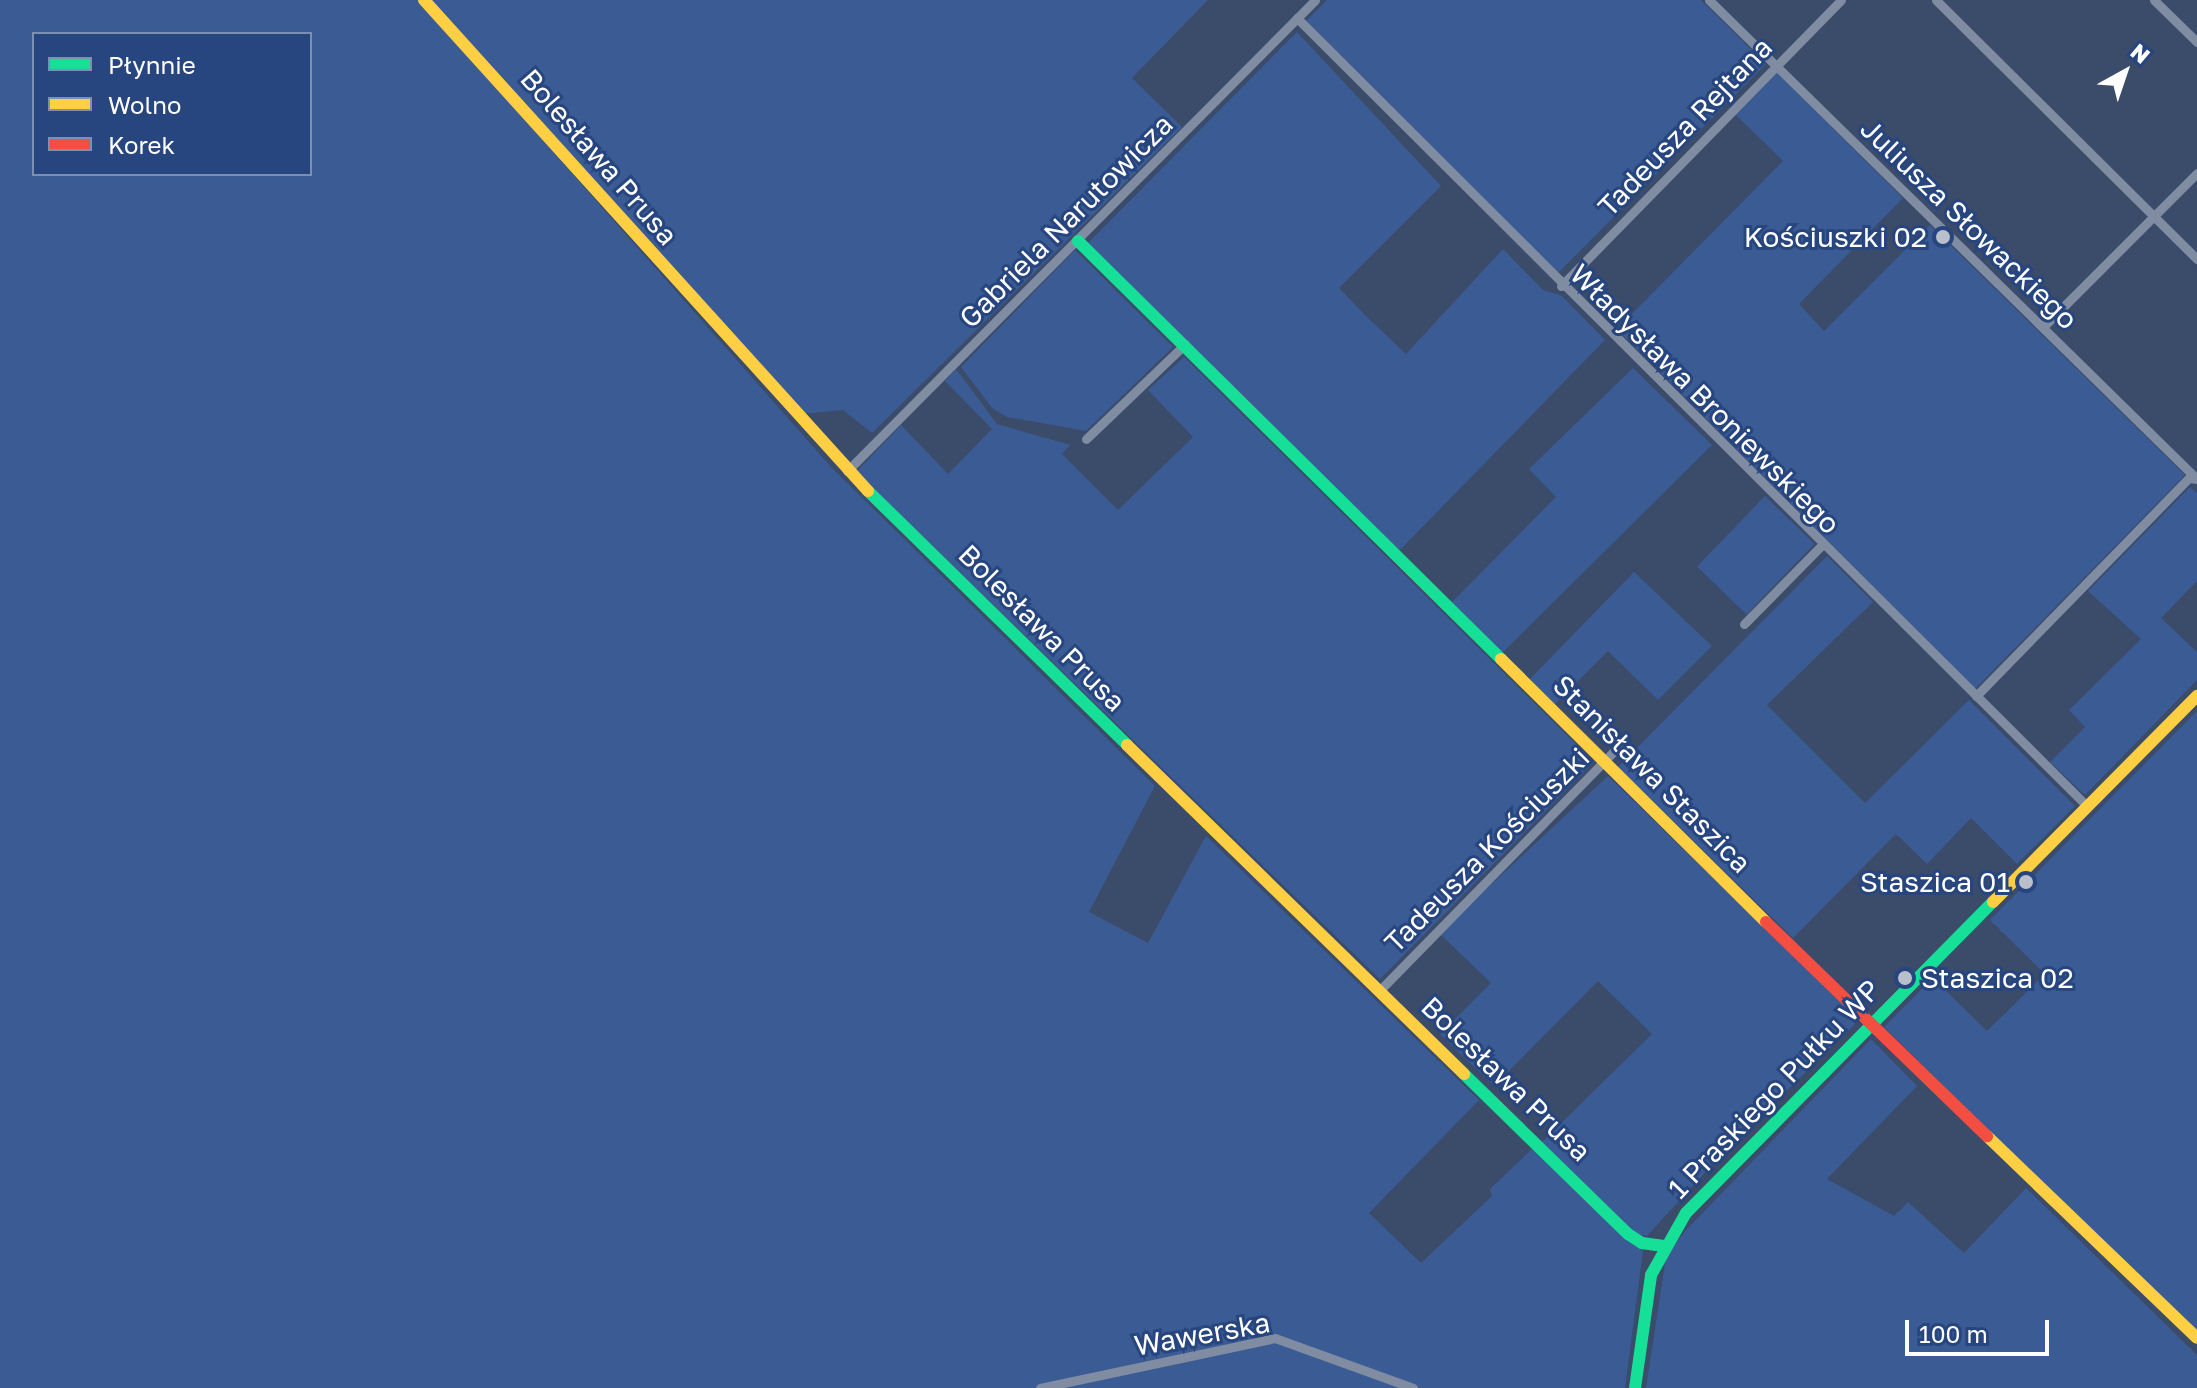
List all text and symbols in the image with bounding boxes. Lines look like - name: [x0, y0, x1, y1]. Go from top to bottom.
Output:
- street label: Tadeusza Rejtana: [1591, 31, 1779, 223]
- legend: [32, 32, 312, 176]
- north arrow: [2085, 32, 2165, 112]
- text: N: [2126, 38, 2156, 69]
- text: Płynnie: [108, 50, 196, 79]
- street label: Bolesława Prusa: [513, 62, 685, 252]
- text: Wolno: [108, 90, 181, 119]
- street label: Gabriela Narutowicza: [952, 107, 1180, 335]
- street label: Juliusza Słowackiego: [1854, 112, 2084, 336]
- text: Korek: [108, 130, 175, 159]
- place label: Kościuszki 02: [1744, 220, 1927, 254]
- marker: Kościuszki 02: [1934, 228, 1952, 246]
- street label: Władysława Broniewskiego: [1563, 257, 1847, 541]
- street label: Bolesława Prusa: [952, 538, 1132, 718]
- street label: Stanisława Staszica: [1546, 668, 1758, 880]
- street label: Tadeusza Kościuszki: [1378, 741, 1596, 959]
- place label: Staszica 01: [1860, 865, 2010, 899]
- marker: Staszica 01: [2017, 873, 2035, 891]
- place label: Staszica 02: [1921, 961, 2074, 995]
- marker: Staszica 02: [1896, 969, 1914, 987]
- street label: 1 Praskiego Pułku WP: [1661, 973, 1887, 1205]
- street label: Bolesława Prusa: [1414, 990, 1598, 1168]
- scale bar: [1909, 1304, 2053, 1354]
- street label: Wawerska: [1132, 1306, 1272, 1362]
- text: 100 m: [1919, 1319, 1988, 1348]

